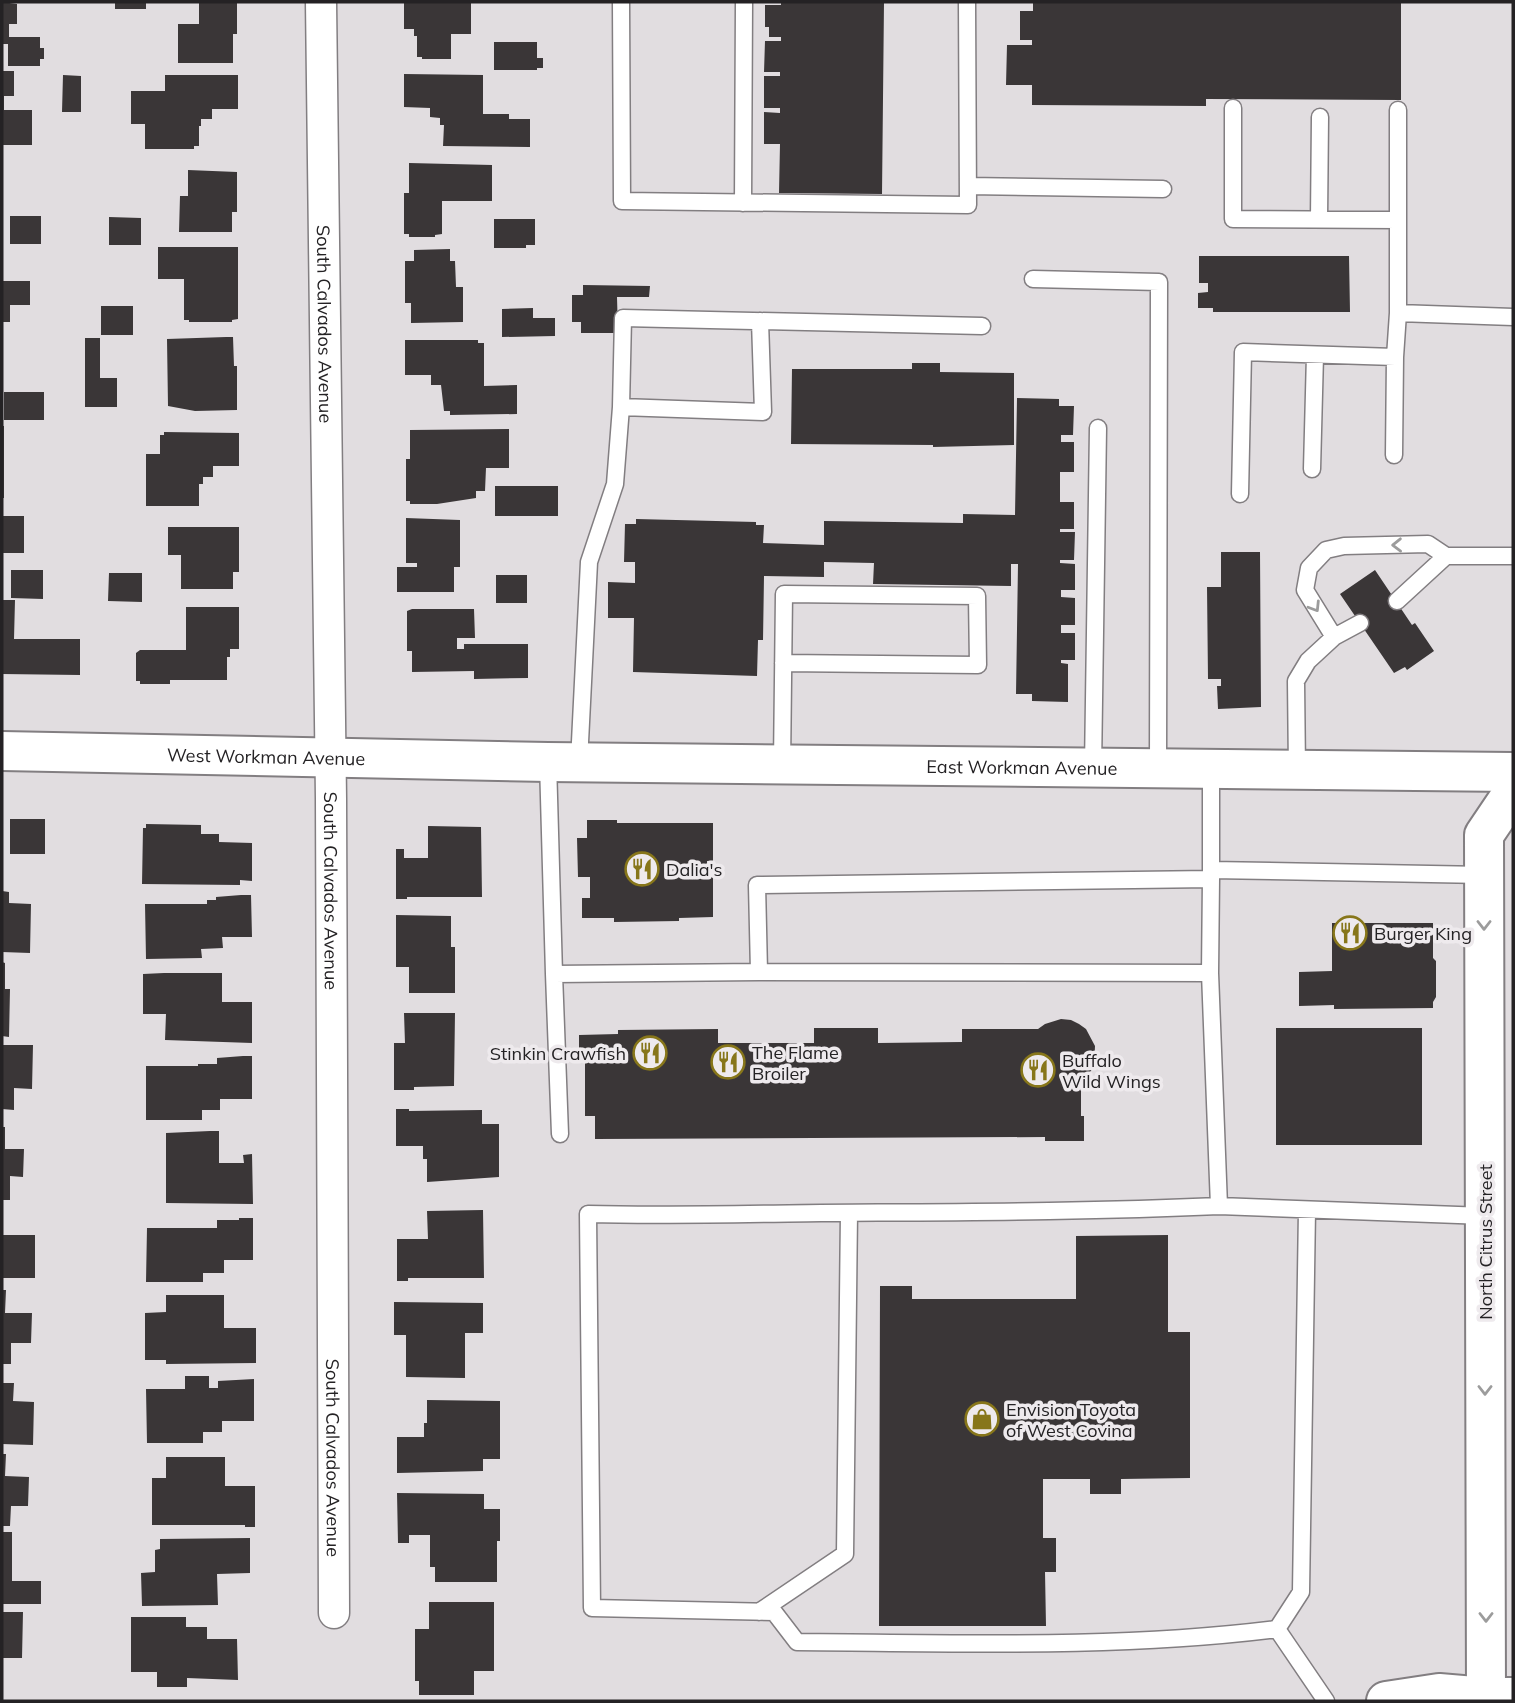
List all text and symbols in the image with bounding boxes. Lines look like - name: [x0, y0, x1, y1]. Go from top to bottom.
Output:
- street label: South Calvados Avenue: [312, 225, 338, 423]
- one-way arrow: [1391, 537, 1402, 552]
- one-way arrow: [1307, 599, 1320, 612]
- street label: West Workman Avenue: [167, 743, 365, 770]
- street label: East Workman Avenue: [926, 754, 1117, 779]
- street label: South Calvados Avenue: [319, 792, 343, 990]
- restaurant icon: Dalia's: [623, 850, 661, 888]
- place label: Dalia's: [666, 858, 723, 881]
- restaurant icon: Burger King: [1331, 914, 1369, 952]
- one-way arrow: [1476, 920, 1492, 930]
- place label: Burger King: [1374, 922, 1472, 945]
- restaurant icon: Stinkin Crawfish: [631, 1034, 669, 1072]
- place label: The Flame Broiler: [752, 1041, 839, 1085]
- place label: Stinkin Crawfish: [490, 1042, 626, 1065]
- restaurant icon: The Flame Broiler: [709, 1043, 747, 1081]
- place label: Buffalo Wild Wings: [1062, 1049, 1161, 1093]
- restaurant icon: Buffalo Wild Wings: [1019, 1051, 1057, 1089]
- street label: North Citrus Street: [1474, 1164, 1497, 1320]
- street label: South Calvados Avenue: [322, 1359, 345, 1557]
- one-way arrow: [1477, 1385, 1493, 1396]
- place label: Envision Toyota of West Covina: [1006, 1398, 1136, 1442]
- shop icon: Envision Toyota of West Covina: [963, 1400, 1001, 1438]
- one-way arrow: [1478, 1613, 1494, 1623]

